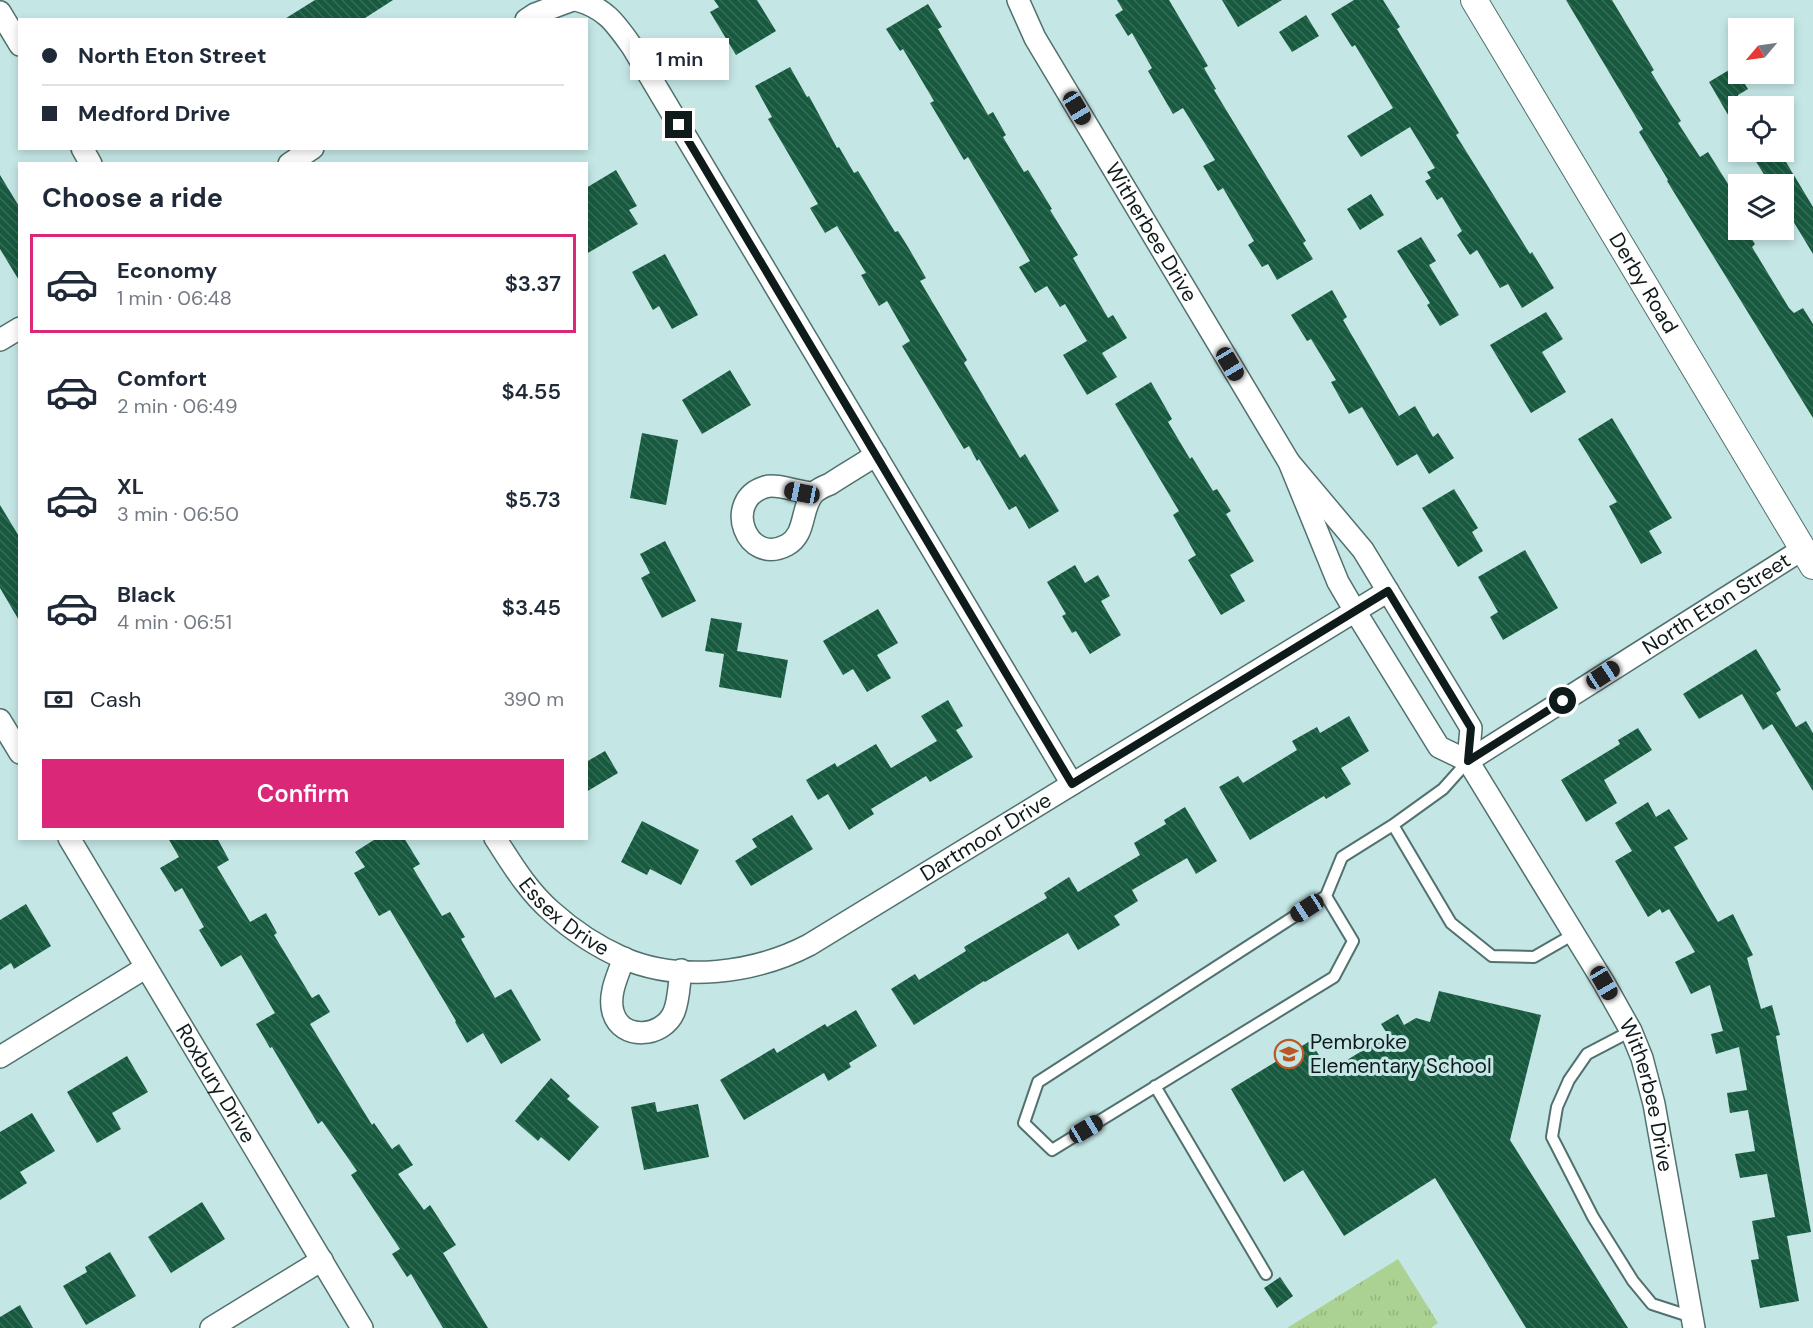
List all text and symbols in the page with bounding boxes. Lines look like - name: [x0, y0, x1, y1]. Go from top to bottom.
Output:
- north arrow: [1728, 18, 1794, 84]
- map controls: [1728, 18, 1794, 240]
- callout: 1 min: [630, 38, 728, 80]
- text: North Eton Street: [78, 41, 266, 70]
- text: 1 min: [656, 46, 703, 72]
- car: [1060, 88, 1094, 128]
- button: locate: [1728, 96, 1794, 162]
- text: Medford Drive: [78, 99, 230, 128]
- route end: [665, 111, 692, 138]
- street label: Witherbee Drive: [1099, 157, 1204, 307]
- button: layers: [1728, 174, 1794, 240]
- text: Choose a ride: [42, 180, 223, 215]
- street label: Derby Road: [1603, 228, 1685, 339]
- text: Economy: [117, 256, 217, 285]
- icon: car: [45, 257, 99, 311]
- text: $3.37: [505, 269, 561, 298]
- text: 1 min · 06:48: [117, 285, 232, 311]
- car: [1213, 344, 1247, 384]
- text: Comfort: [117, 364, 207, 393]
- icon: car: [45, 365, 99, 419]
- text: $4.55: [501, 377, 561, 406]
- text: 2 min · 06:49: [117, 393, 238, 419]
- text: XL: [117, 472, 144, 501]
- icon: car: [45, 473, 99, 527]
- car: [783, 481, 821, 505]
- text: $5.73: [505, 485, 561, 514]
- text: 3 min · 06:50: [117, 501, 239, 527]
- street label: North Eton Street: [1637, 546, 1796, 661]
- text: Black: [117, 580, 176, 609]
- icon: car: [45, 581, 99, 635]
- text: $3.45: [502, 593, 561, 622]
- text: 4 min · 06:51: [117, 609, 232, 635]
- car: [1583, 658, 1623, 692]
- icon: cash: [42, 683, 75, 716]
- text: Cash: [90, 685, 141, 714]
- text: 390 m: [503, 686, 564, 712]
- route start: [1549, 687, 1576, 714]
- button: Confirm: [42, 759, 564, 828]
- street label: Dartmoor Drive: [915, 786, 1057, 888]
- street label: Essex Drive: [512, 872, 614, 963]
- car: [1287, 891, 1327, 925]
- car: [1587, 963, 1621, 1003]
- street label: Witherbee Drive: [1613, 1013, 1680, 1174]
- street label: Roxbury Drive: [169, 1019, 262, 1148]
- place label: Pembroke Elementary School: [1310, 1028, 1492, 1080]
- school or university icon: Pembroke Elementary School: [1273, 1038, 1305, 1070]
- car: [1066, 1112, 1106, 1146]

